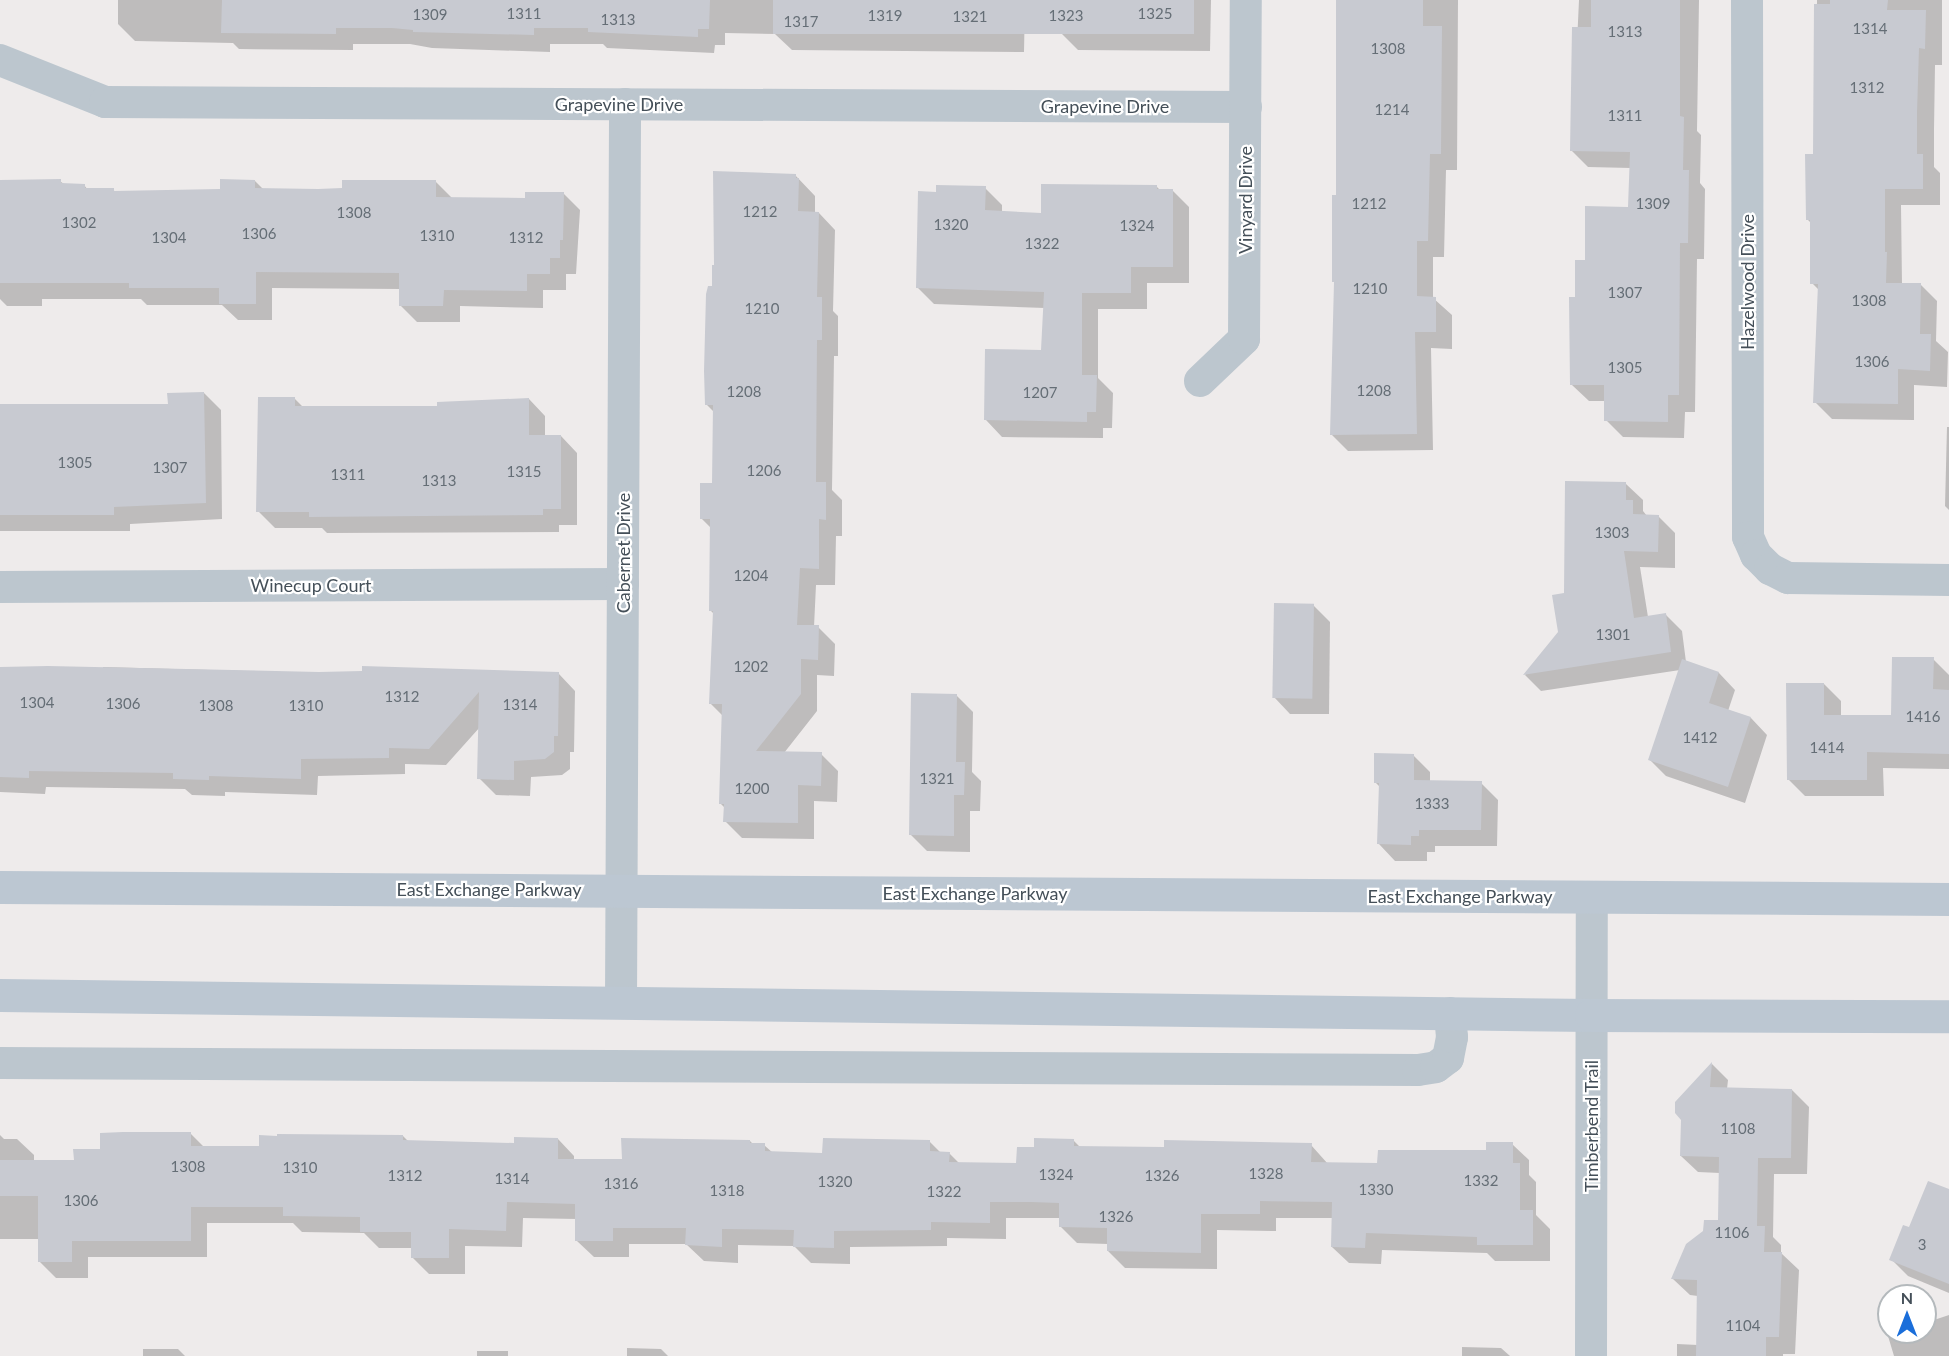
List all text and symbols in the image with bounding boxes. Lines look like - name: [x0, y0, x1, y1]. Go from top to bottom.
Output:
- house number: 1311: [507, 5, 541, 23]
- house number: 1325: [1138, 5, 1172, 23]
- house number: 1309: [413, 6, 447, 24]
- house number: 1319: [868, 7, 902, 25]
- house number: 1323: [1049, 7, 1083, 25]
- house number: 1321: [953, 8, 987, 26]
- house number: 1313: [601, 11, 635, 29]
- house number: 1317: [784, 13, 818, 31]
- house number: 1314: [1853, 20, 1887, 38]
- house number: 1313: [1608, 23, 1642, 41]
- house number: 1308: [1371, 40, 1405, 58]
- house number: 1312: [1850, 79, 1884, 97]
- street label: Grapevine Drive: [555, 93, 683, 115]
- street label: Grapevine Drive: [1041, 95, 1169, 117]
- house number: 1214: [1375, 101, 1409, 119]
- house number: 1311: [1608, 107, 1642, 125]
- street label: Vinyard Drive: [1234, 146, 1256, 254]
- house number: 1212: [1352, 195, 1386, 213]
- house number: 1309: [1636, 195, 1670, 213]
- house number: 1212: [743, 203, 777, 221]
- house number: 1308: [337, 204, 371, 222]
- house number: 1302: [62, 214, 96, 232]
- street label: Hazelwood Drive: [1736, 214, 1758, 350]
- house number: 1320: [934, 216, 968, 234]
- house number: 1324: [1120, 217, 1154, 235]
- house number: 1306: [242, 225, 276, 243]
- house number: 1310: [420, 227, 454, 245]
- house number: 1304: [152, 229, 186, 247]
- house number: 1312: [509, 229, 543, 247]
- house number: 1322: [1025, 235, 1059, 253]
- house number: 1210: [1353, 280, 1387, 298]
- house number: 1307: [1608, 284, 1642, 302]
- house number: 1308: [1852, 292, 1886, 310]
- house number: 1210: [745, 300, 779, 318]
- house number: 1306: [1855, 353, 1889, 371]
- house number: 1305: [1608, 359, 1642, 377]
- house number: 1208: [1357, 382, 1391, 400]
- house number: 1208: [727, 383, 761, 401]
- house number: 1207: [1023, 384, 1057, 402]
- house number: 1305: [58, 454, 92, 472]
- house number: 1307: [153, 459, 187, 477]
- house number: 1206: [747, 462, 781, 480]
- house number: 1315: [507, 463, 541, 481]
- house number: 1311: [331, 466, 365, 484]
- house number: 1313: [422, 472, 456, 490]
- street label: Cabernet Drive: [612, 493, 634, 613]
- house number: 1303: [1595, 524, 1629, 542]
- house number: 1204: [734, 567, 768, 585]
- street label: Winecup Court: [251, 574, 371, 596]
- house number: 1301: [1596, 626, 1630, 644]
- house number: 1202: [734, 658, 768, 676]
- house number: 1312: [385, 688, 419, 706]
- house number: 1304: [20, 694, 54, 712]
- house number: 1306: [106, 695, 140, 713]
- house number: 1314: [503, 696, 537, 714]
- house number: 1308: [199, 697, 233, 715]
- house number: 1310: [289, 697, 323, 715]
- house number: 1416: [1906, 708, 1940, 726]
- house number: 1412: [1683, 729, 1717, 747]
- house number: 1414: [1810, 739, 1844, 757]
- house number: 1321: [920, 770, 954, 788]
- house number: 1200: [735, 780, 769, 798]
- house number: 1333: [1415, 795, 1449, 813]
- street label: East Exchange Parkway: [396, 878, 582, 900]
- street label: East Exchange Parkway: [882, 882, 1068, 904]
- street label: East Exchange Parkway: [1367, 885, 1553, 907]
- street label: Timberbend Trail: [1580, 1060, 1602, 1192]
- house number: 1108: [1721, 1120, 1755, 1138]
- house number: 1308: [171, 1158, 205, 1176]
- house number: 1310: [283, 1159, 317, 1177]
- house number: 1328: [1249, 1165, 1283, 1183]
- house number: 1324: [1039, 1166, 1073, 1184]
- house number: 1312: [388, 1167, 422, 1185]
- house number: 1326: [1145, 1167, 1179, 1185]
- house number: 1314: [495, 1170, 529, 1188]
- house number: 1332: [1464, 1172, 1498, 1190]
- house number: 1320: [818, 1173, 852, 1191]
- house number: 1316: [604, 1175, 638, 1193]
- house number: 1330: [1359, 1181, 1393, 1199]
- house number: 1318: [710, 1182, 744, 1200]
- house number: 1322: [927, 1183, 961, 1201]
- house number: 1306: [64, 1192, 98, 1210]
- house number: 1326: [1099, 1208, 1133, 1226]
- house number: 1106: [1715, 1224, 1749, 1242]
- house number: 3: [1918, 1236, 1926, 1254]
- north arrow: [1877, 1284, 1937, 1344]
- text: N: [1901, 1288, 1913, 1307]
- house number: 1104: [1726, 1317, 1760, 1335]

